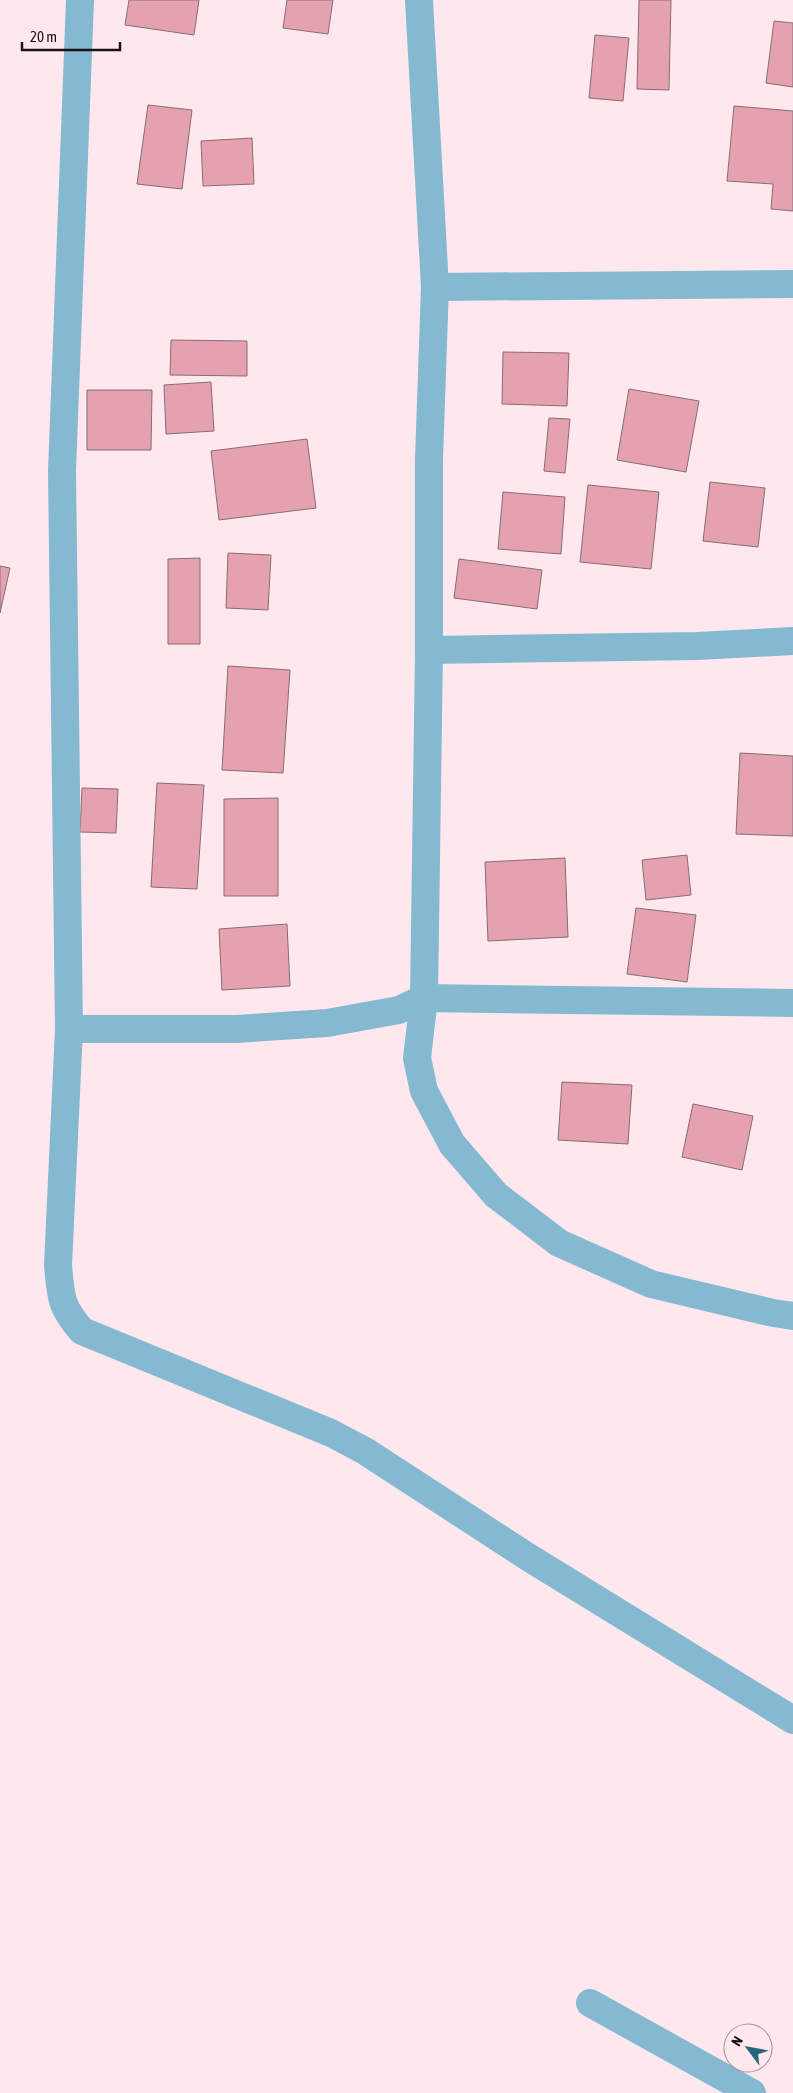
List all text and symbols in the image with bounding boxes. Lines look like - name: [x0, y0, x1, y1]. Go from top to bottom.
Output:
- scale bar: [22, 20, 120, 52]
- text: 20 m: [30, 28, 57, 45]
- north arrow: [723, 2023, 773, 2073]
- text: N: [728, 2033, 746, 2049]

